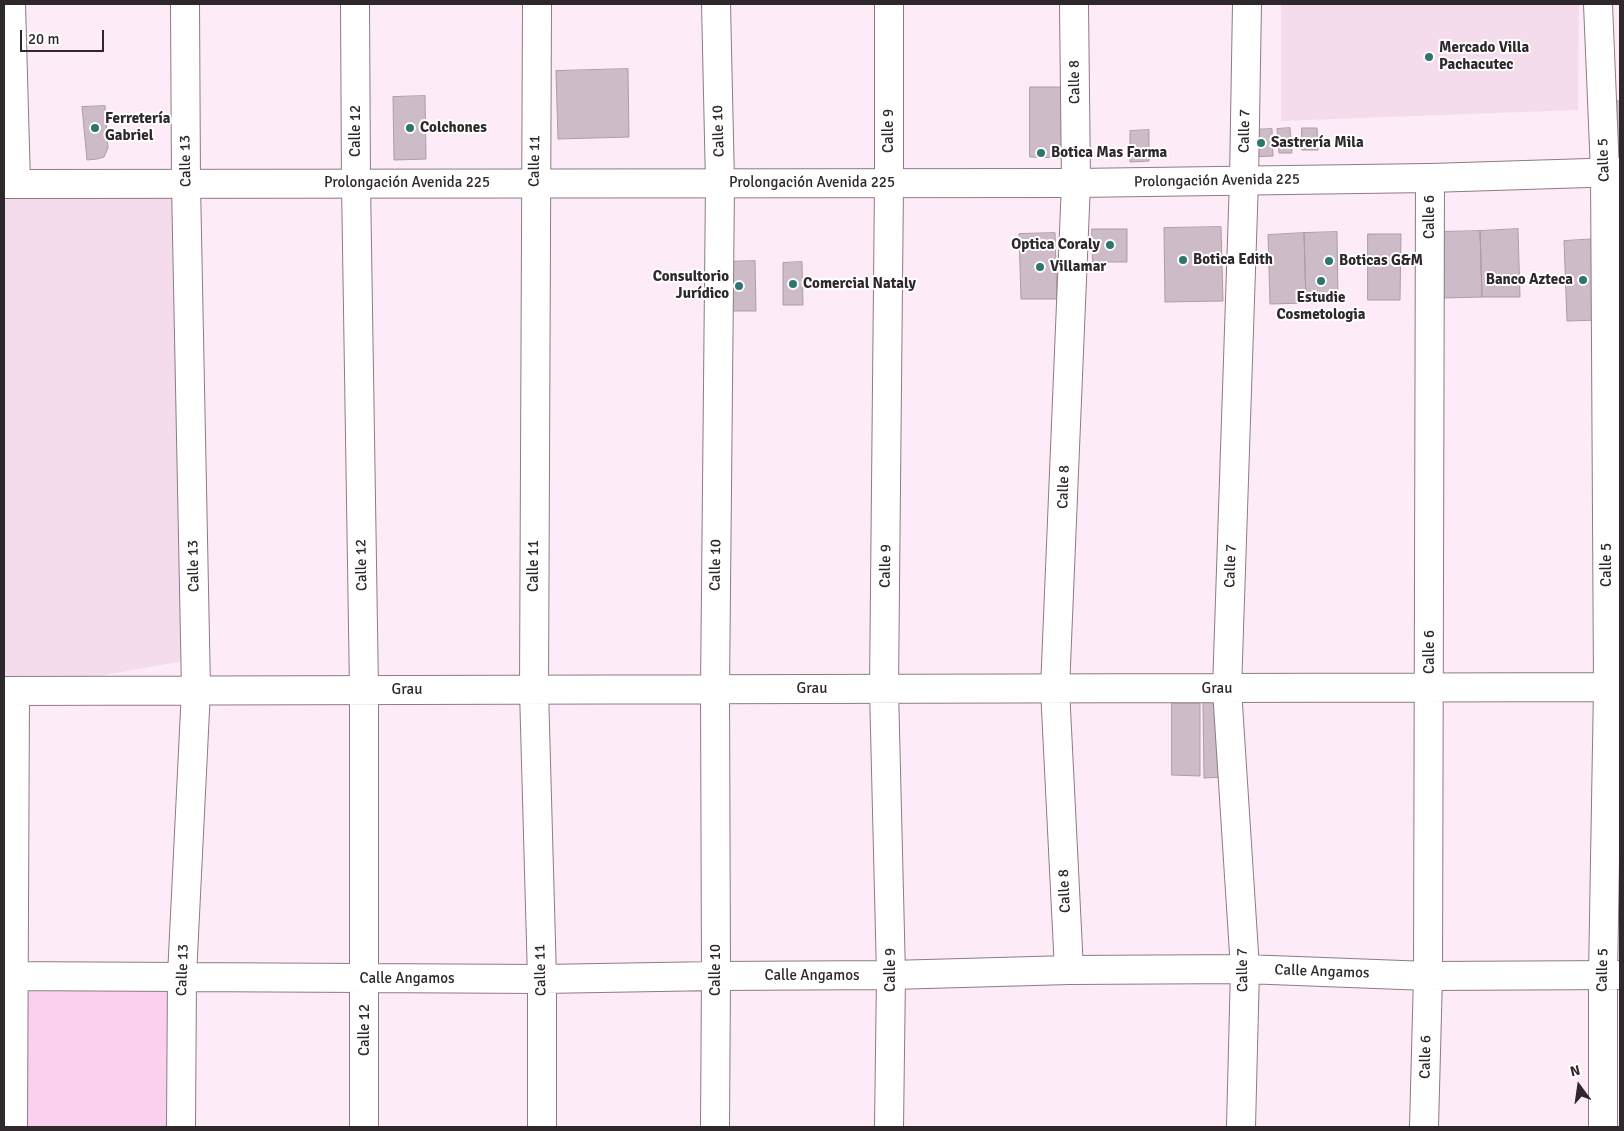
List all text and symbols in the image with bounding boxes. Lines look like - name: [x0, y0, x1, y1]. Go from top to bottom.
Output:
- scale bar: [22, 20, 106, 52]
- text: 20 m: [28, 30, 59, 48]
- place label: Mercado Villa Pachacutec: [1439, 39, 1529, 74]
- marker: Mercado Villa Pachacutec: [1423, 51, 1435, 63]
- street label: Calle 8: [1066, 60, 1084, 104]
- street label: Calle 12: [347, 105, 365, 157]
- street label: Calle 10: [709, 105, 729, 157]
- street label: Calle 9: [880, 109, 898, 153]
- street label: Calle 7: [1236, 109, 1254, 153]
- place label: Ferretería Gabriel: [105, 110, 170, 145]
- place label: Colchones: [420, 119, 487, 137]
- marker: Ferretería Gabriel: [89, 122, 101, 134]
- marker: Colchones: [404, 122, 416, 134]
- place label: Sastrería Mila: [1271, 134, 1364, 152]
- street label: Calle 13: [177, 135, 195, 187]
- street label: Calle 11: [526, 135, 544, 187]
- marker: Sastrería Mila: [1255, 137, 1267, 149]
- street label: Calle 5: [1594, 138, 1614, 182]
- place label: Botica Mas Farma: [1051, 144, 1167, 162]
- marker: Botica Mas Farma: [1035, 147, 1047, 159]
- street label: Prolongación Avenida 225: [1134, 171, 1300, 191]
- street label: Prolongación Avenida 225: [324, 174, 490, 192]
- street label: Prolongación Avenida 225: [729, 174, 895, 192]
- street label: Calle 6: [1421, 195, 1439, 239]
- place label: Optica Coraly: [1011, 236, 1100, 254]
- marker: Optica Coraly: [1104, 239, 1116, 251]
- place label: Botica Edith: [1193, 251, 1273, 269]
- place label: Boticas G&M: [1339, 252, 1423, 270]
- marker: Botica Edith: [1177, 254, 1189, 266]
- marker: Boticas G&M: [1323, 255, 1335, 267]
- place label: Villamar: [1050, 258, 1106, 276]
- marker: Villamar: [1034, 261, 1046, 273]
- place label: Consultorio Jurídico: [653, 268, 729, 303]
- place label: Banco Azteca: [1486, 271, 1573, 289]
- marker: Banco Azteca: [1577, 274, 1589, 286]
- place label: Comercial Nataly: [803, 275, 916, 293]
- marker: Estudie Cosmetologia: [1315, 275, 1327, 287]
- marker: Comercial Nataly: [787, 278, 799, 290]
- marker: Consultorio Jurídico: [733, 280, 745, 292]
- place label: Estudie Cosmetologia: [1276, 289, 1366, 324]
- street label: Calle 8: [1054, 465, 1074, 509]
- street label: Calle 12: [353, 539, 371, 591]
- street label: Calle 10: [707, 539, 725, 591]
- street label: Calle 13: [185, 540, 203, 592]
- street label: Calle 11: [525, 540, 543, 592]
- street label: Calle 5: [1598, 543, 1616, 587]
- street label: Calle 9: [877, 544, 895, 588]
- street label: Calle 7: [1221, 544, 1241, 588]
- street label: Calle 6: [1421, 630, 1439, 674]
- street label: Grau: [797, 680, 827, 698]
- street label: Grau: [1202, 680, 1232, 698]
- street label: Grau: [392, 681, 422, 699]
- street label: Calle 8: [1055, 869, 1075, 913]
- street label: Calle 13: [173, 944, 193, 996]
- street label: Calle 11: [532, 944, 550, 996]
- street label: Calle 10: [707, 944, 725, 996]
- street label: Calle 9: [882, 948, 900, 992]
- street label: Calle 7: [1234, 948, 1252, 992]
- street label: Calle 5: [1594, 948, 1612, 992]
- street label: Calle Angamos: [1274, 961, 1370, 983]
- street label: Calle Angamos: [764, 967, 860, 985]
- street label: Calle Angamos: [359, 970, 455, 988]
- street label: Calle 12: [356, 1004, 374, 1056]
- street label: Calle 6: [1417, 1035, 1435, 1079]
- north arrow: [1554, 1061, 1604, 1111]
- text: N: [1568, 1062, 1582, 1080]

